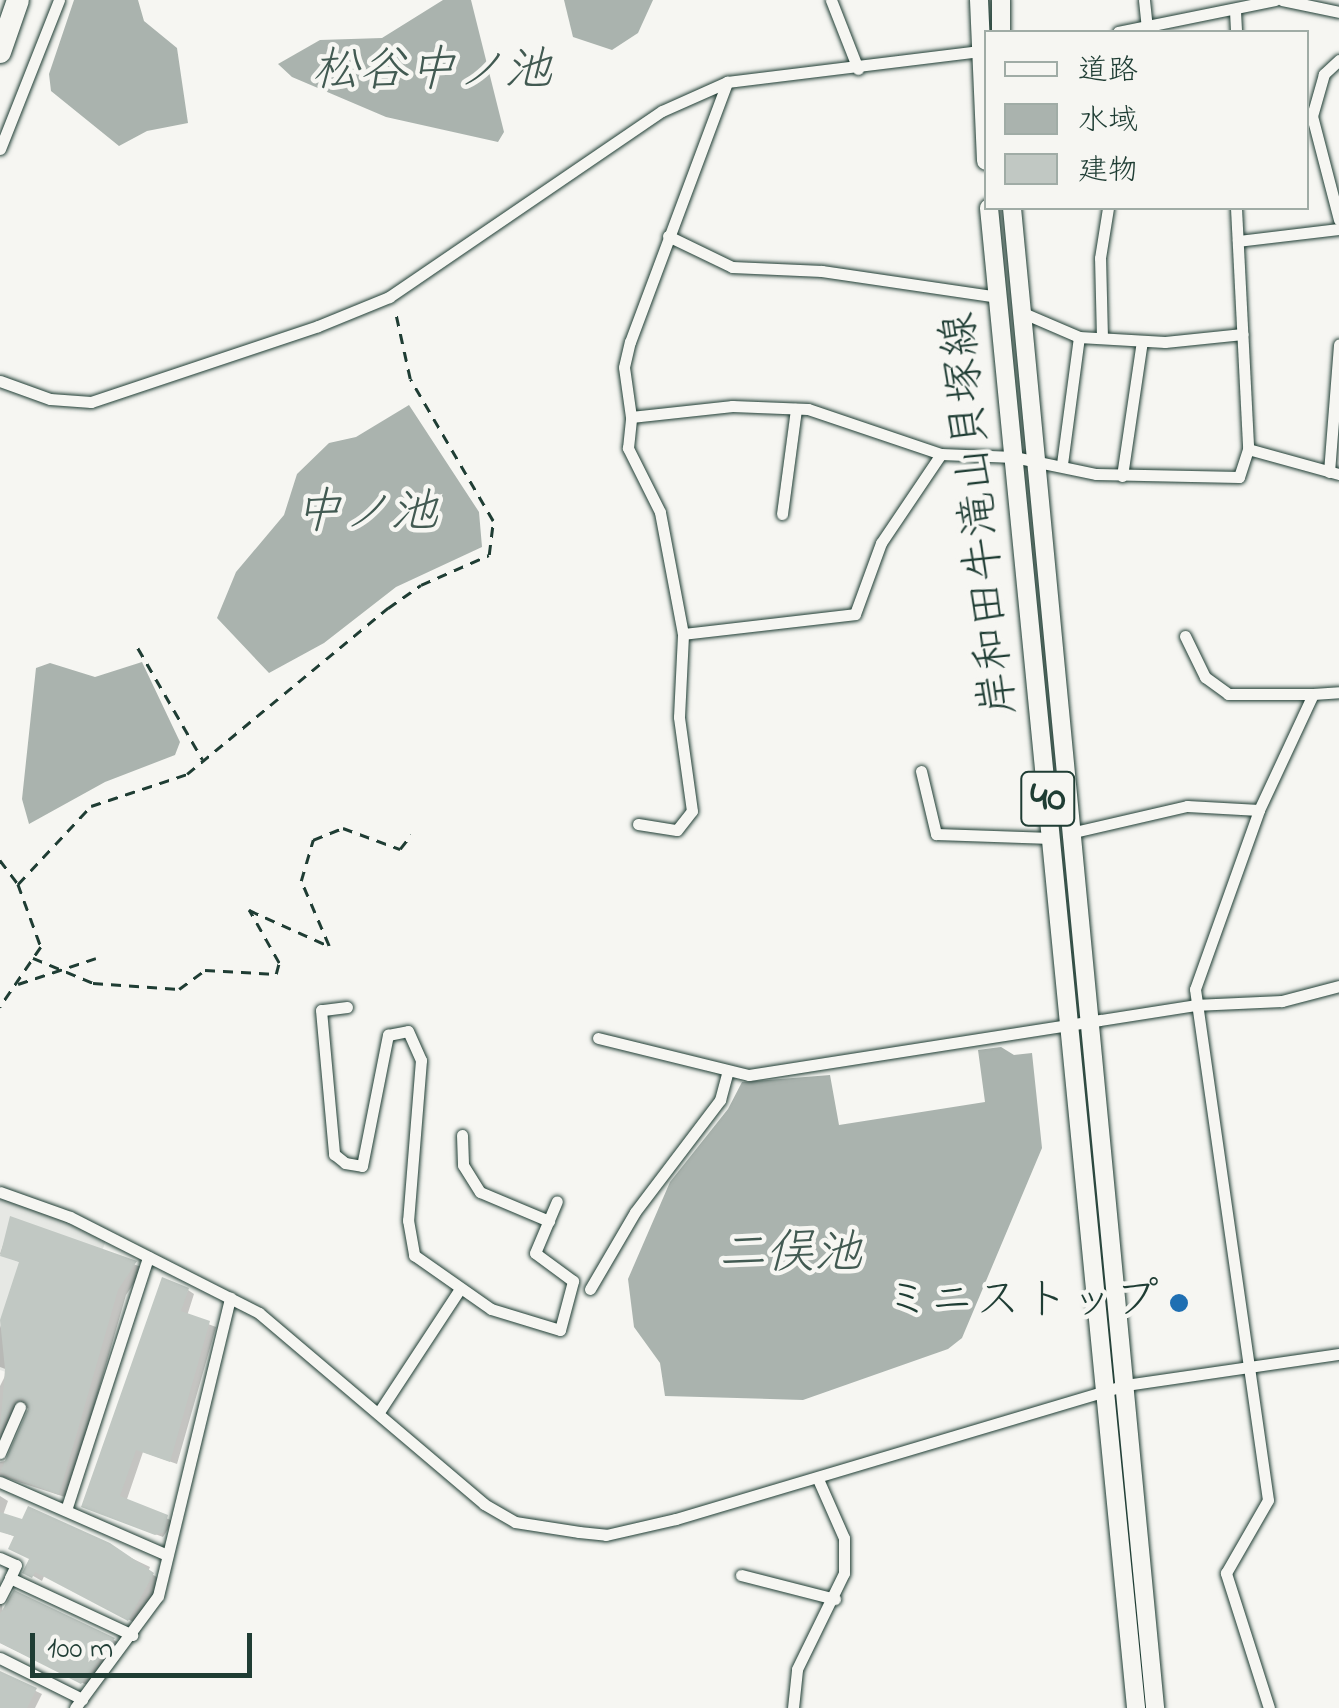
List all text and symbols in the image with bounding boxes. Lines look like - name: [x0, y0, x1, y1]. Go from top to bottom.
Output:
- legend: [984, 30, 1309, 210]
- water label: 松谷中ノ池: [312, 44, 552, 102]
- text: 道路: [1078, 50, 1138, 94]
- text: 水域: [1078, 100, 1138, 144]
- text: 建物: [1078, 150, 1138, 194]
- street label: 岸和田牛滝山貝塚線: [934, 310, 1030, 718]
- water label: 中ノ池: [294, 486, 438, 544]
- road number: 40: [1018, 762, 1078, 836]
- water label: 二俣池: [718, 1227, 862, 1285]
- place label: ミニストップ: [889, 1276, 1159, 1330]
- marker: ミニストップ: [1168, 1292, 1190, 1314]
- scale bar: [35, 1613, 258, 1675]
- text: 100 m: [47, 1628, 113, 1672]

